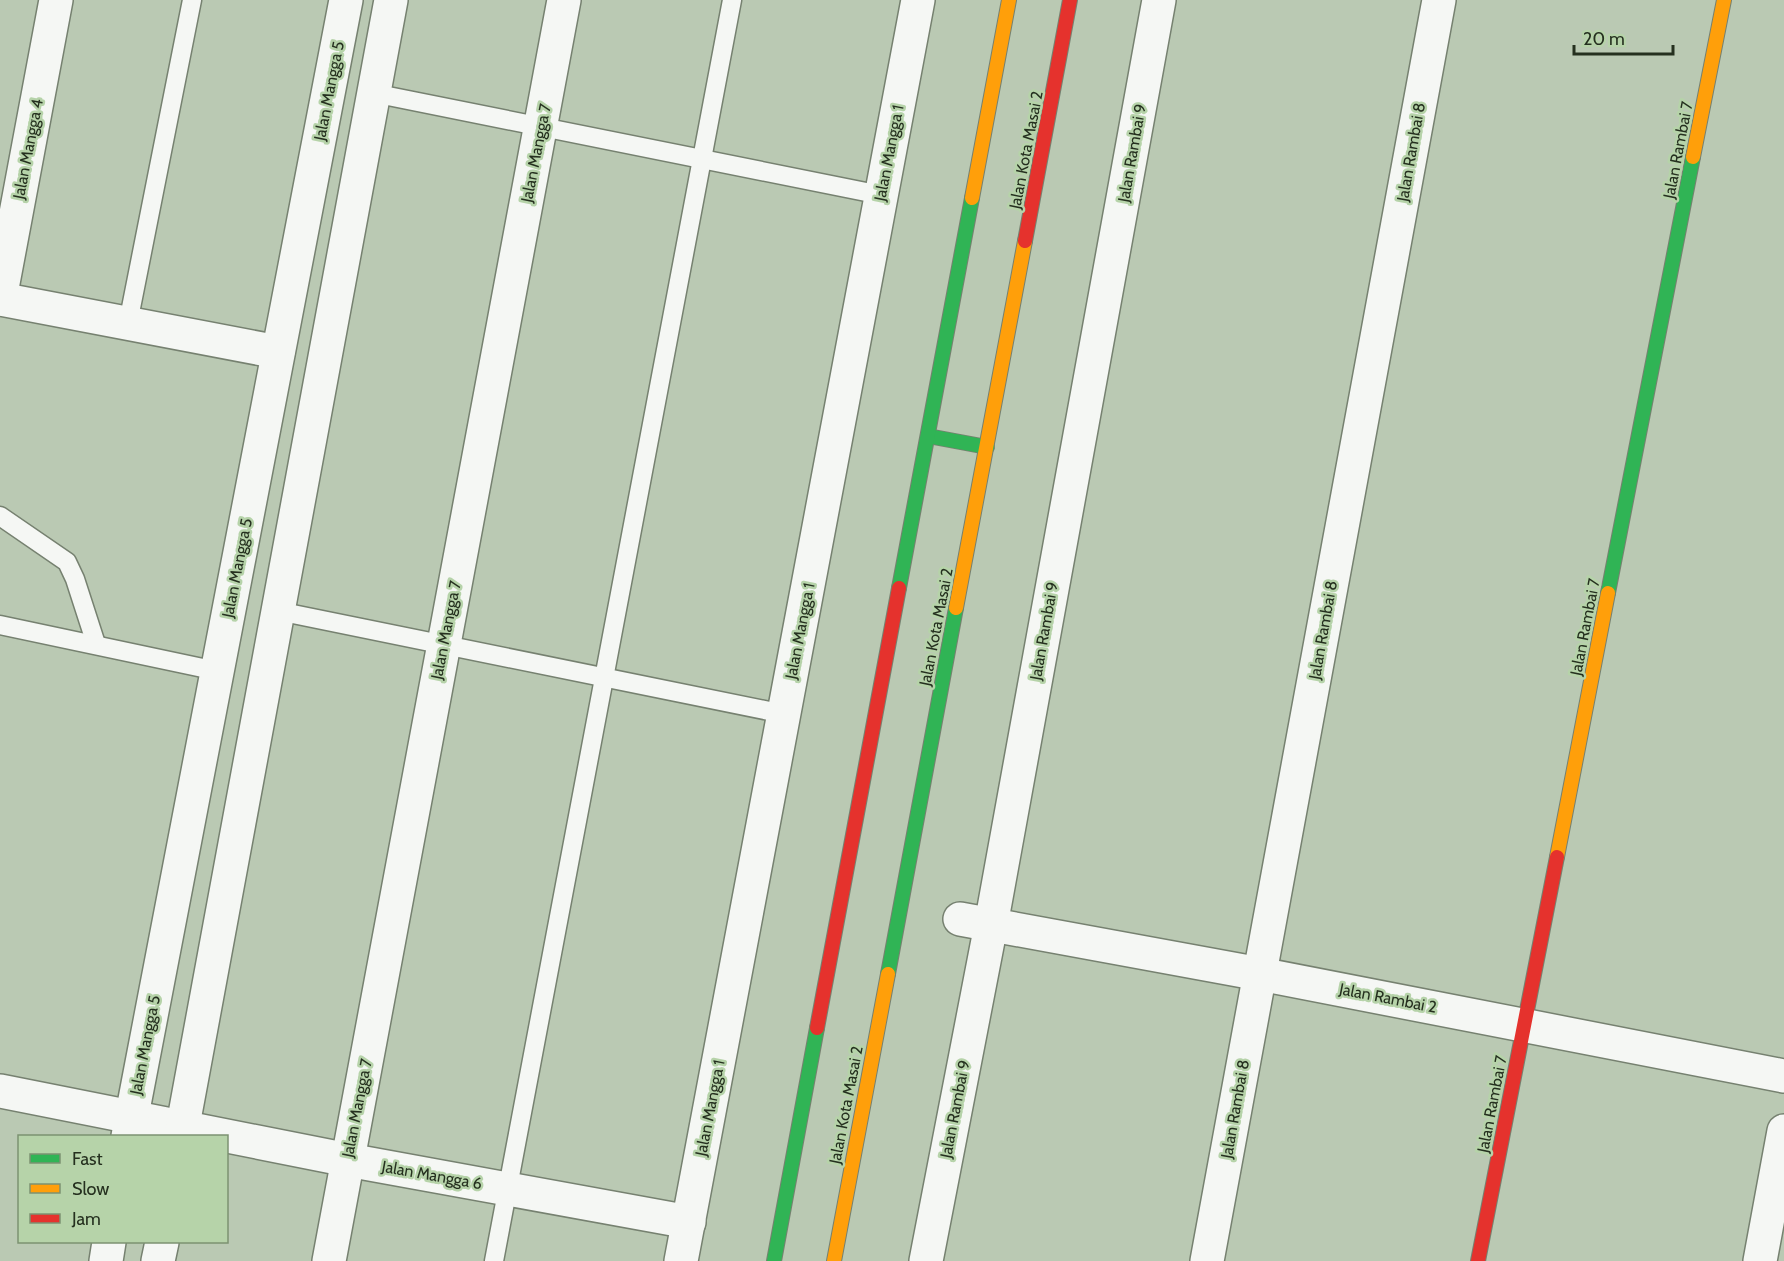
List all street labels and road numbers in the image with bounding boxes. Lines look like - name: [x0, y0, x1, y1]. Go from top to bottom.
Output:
- street label: Jalan Mangga 5: [310, 40, 348, 143]
- street label: Jalan Kota Masai 2: [1005, 89, 1047, 212]
- street label: Jalan Mangga 4: [9, 97, 47, 202]
- street label: Jalan Rambai 7: [1659, 100, 1697, 201]
- street label: Jalan Rambai 8: [1393, 101, 1429, 204]
- street label: Jalan Mangga 7: [517, 102, 555, 205]
- street label: Jalan Rambai 9: [1114, 102, 1150, 205]
- street label: Jalan Mangga 1: [870, 103, 908, 204]
- street label: Jalan Mangga 5: [218, 517, 256, 620]
- street label: Jalan Kota Masai 2: [915, 566, 957, 689]
- street label: Jalan Rambai 7: [1566, 577, 1604, 678]
- street label: Jalan Mangga 7: [427, 579, 465, 682]
- street label: Jalan Rambai 8: [1305, 579, 1341, 682]
- street label: Jalan Rambai 9: [1026, 580, 1062, 683]
- street label: Jalan Mangga 1: [781, 581, 819, 682]
- street label: Jalan Rambai 2: [1337, 979, 1438, 1017]
- street label: Jalan Mangga 5: [126, 994, 164, 1097]
- street label: Jalan Kota Masai 2: [825, 1044, 867, 1167]
- street label: Jalan Rambai 7: [1473, 1054, 1511, 1155]
- street label: Jalan Mangga 7: [338, 1057, 376, 1160]
- street label: Jalan Mangga 1: [691, 1058, 729, 1159]
- street label: Jalan Rambai 9: [936, 1058, 974, 1161]
- street label: Jalan Rambai 8: [1217, 1058, 1253, 1161]
- street label: Jalan Mangga 6: [379, 1157, 484, 1193]

